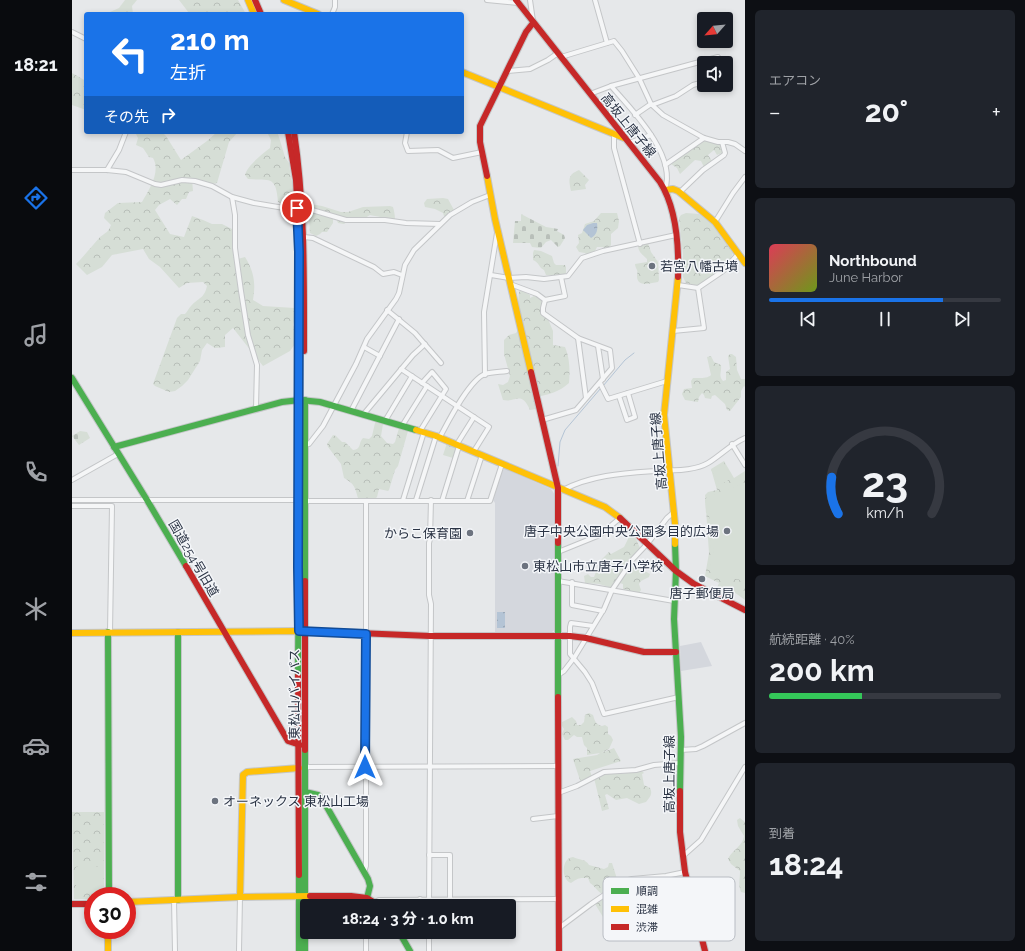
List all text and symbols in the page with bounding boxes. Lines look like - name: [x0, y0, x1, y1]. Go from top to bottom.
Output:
- north arrow: [697, 12, 733, 48]
- map controls: [697, 12, 733, 92]
- text: 210 m: [170, 24, 250, 57]
- icon: left: [104, 28, 156, 80]
- text: 18:21: [14, 54, 58, 75]
- button: sound: [697, 56, 733, 92]
- text: 左折: [170, 62, 206, 83]
- text: エアコン: [769, 73, 821, 88]
- street label: 高坂上唐子線: [598, 90, 659, 160]
- text: 20°: [865, 94, 908, 129]
- text: −: [769, 99, 781, 125]
- text: +: [992, 99, 1001, 125]
- icon: right: [157, 104, 179, 126]
- text: その先: [104, 108, 149, 126]
- icon: directions: [22, 184, 50, 212]
- pin: [280, 191, 314, 225]
- icon: arrive: [286, 197, 308, 219]
- text: Northbound: [829, 252, 917, 270]
- place label: 若宮八幡古墳: [660, 259, 738, 274]
- marker: 若宮八幡古墳: [647, 261, 657, 271]
- text: June Harbor: [829, 270, 903, 285]
- icon: previous: [797, 308, 819, 330]
- icon: pause: [874, 308, 896, 330]
- icon: next: [951, 308, 973, 330]
- icon: music: [22, 321, 50, 349]
- street label: 高坂上唐子線: [648, 411, 669, 490]
- text: 23: [862, 457, 908, 506]
- icon: phone: [22, 458, 50, 486]
- text: km/h: [866, 504, 904, 520]
- street label: 国道254号旧道: [166, 517, 222, 599]
- place label: 唐子中央公園中央公園多目的広場: [524, 524, 719, 539]
- place label: からこ保育園: [384, 526, 462, 541]
- marker: 唐子中央公園中央公園多目的広場: [722, 526, 732, 536]
- marker: からこ保育園: [465, 528, 475, 538]
- place label: 東松山市立唐子小学校: [533, 559, 663, 574]
- marker: 東松山市立唐子小学校: [520, 561, 530, 571]
- marker: 唐子郵便局: [697, 574, 707, 584]
- place label: 唐子郵便局: [669, 586, 735, 601]
- icon: climate: [22, 595, 50, 623]
- text: 航続距離 · 40%: [769, 632, 854, 647]
- street label: 東松山バイパス: [287, 649, 302, 739]
- text: 200 km: [769, 653, 875, 688]
- icon: car: [22, 732, 50, 760]
- street label: 高坂上唐子線: [662, 735, 677, 813]
- position arrow: [344, 746, 386, 788]
- place label: オーネックス 東松山工場: [223, 794, 369, 809]
- marker: オーネックス 東松山工場: [210, 796, 220, 806]
- text: 到着: [769, 826, 795, 841]
- text: 18:24: [769, 847, 843, 882]
- icon: filters: [22, 868, 50, 896]
- legend: [603, 877, 735, 941]
- text: 順調: [636, 885, 658, 898]
- speed limit sign: 30: [84, 887, 136, 939]
- text: 混雑: [636, 903, 658, 916]
- text: 18:24 · 3 分 · 1.0 km: [342, 910, 474, 928]
- text: 渋滞: [636, 921, 658, 934]

